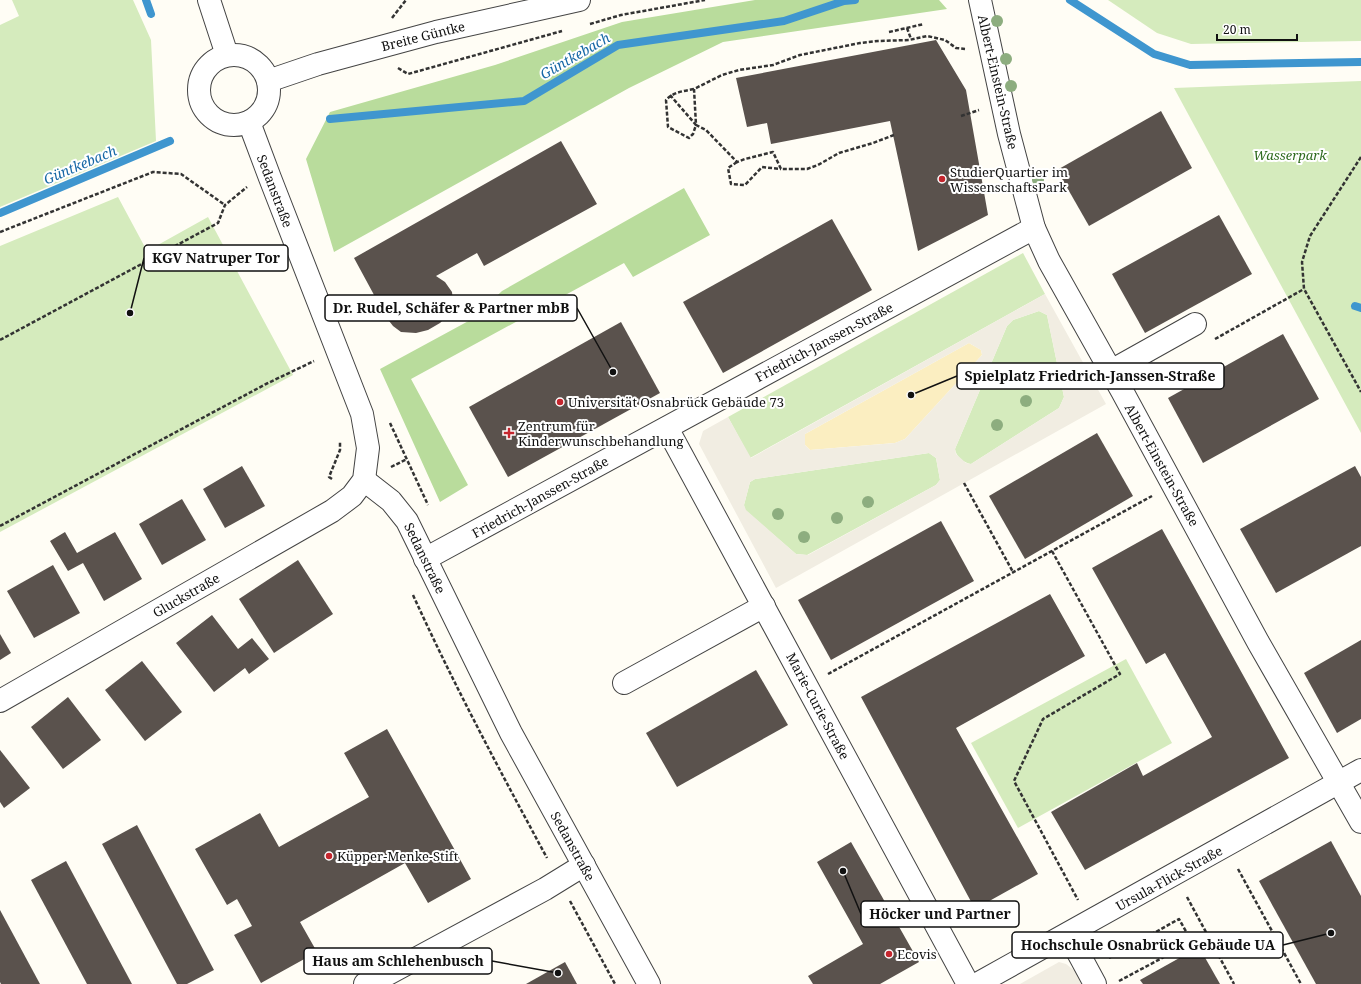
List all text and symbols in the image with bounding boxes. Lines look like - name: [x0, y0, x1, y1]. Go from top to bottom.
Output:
- street label: Albert-Einstein-Straße: [974, 13, 1022, 151]
- scale bar: [1217, 16, 1297, 42]
- street label: Breite Güntke: [379, 17, 467, 55]
- text: 20 m: [1223, 21, 1251, 38]
- water label: Güntkebach: [536, 28, 614, 83]
- water label: Güntkebach: [40, 140, 120, 188]
- park label: Wasserpark: [1253, 146, 1327, 164]
- street label: Sedanstraße: [253, 152, 297, 230]
- place label: StudierQuartier im WissenschaftsPark: [950, 163, 1068, 196]
- marker: StudierQuartier im WissenschaftsPark: [937, 174, 947, 184]
- callout: KGV Natruper Tor: [144, 245, 288, 271]
- text: KGV Natruper Tor: [152, 248, 281, 267]
- callout: Dr. Rudel, Schäfer & Partner mbB: [325, 295, 577, 321]
- text: Dr. Rudel, Schäfer & Partner mbB: [333, 298, 569, 317]
- street label: Friedrich-Janssen-Straße: [752, 298, 896, 386]
- callout: Spielplatz Friedrich-Janssen-Straße: [957, 363, 1224, 389]
- text: Spielplatz Friedrich-Janssen-Straße: [965, 366, 1215, 385]
- place label: Universität Osnabrück Gebäude 73: [568, 393, 784, 411]
- marker: Universität Osnabrück Gebäude 73: [555, 397, 565, 407]
- street label: Albert-Einstein-Straße: [1121, 400, 1203, 530]
- place label: Zentrum für Kinderwunschbehandlung: [518, 417, 684, 450]
- marker: Zentrum für Kinderwunschbehandlung: [503, 427, 515, 439]
- street label: Friedrich-Janssen-Straße: [469, 452, 612, 542]
- street label: Sedanstraße: [400, 520, 450, 596]
- street label: Gluckstraße: [149, 569, 223, 621]
- street label: Marie-Curie-Straße: [782, 649, 854, 763]
- street label: Sedanstraße: [547, 808, 599, 884]
- street label: Ursula-Flick-Straße: [1113, 841, 1225, 915]
- place label: Küpper-Menke-Stift: [337, 847, 459, 865]
- marker: Küpper-Menke-Stift: [324, 851, 334, 861]
- callout: Höcker und Partner: [861, 901, 1019, 927]
- text: Höcker und Partner: [869, 904, 1011, 923]
- callout: Hochschule Osnabrück Gebäude UA: [1012, 932, 1283, 958]
- text: Hochschule Osnabrück Gebäude UA: [1021, 935, 1276, 954]
- place label: Ecovis: [897, 945, 937, 963]
- callout: Haus am Schlehenbusch: [304, 948, 492, 974]
- marker: Ecovis: [884, 949, 894, 959]
- text: Haus am Schlehenbusch: [312, 951, 484, 970]

